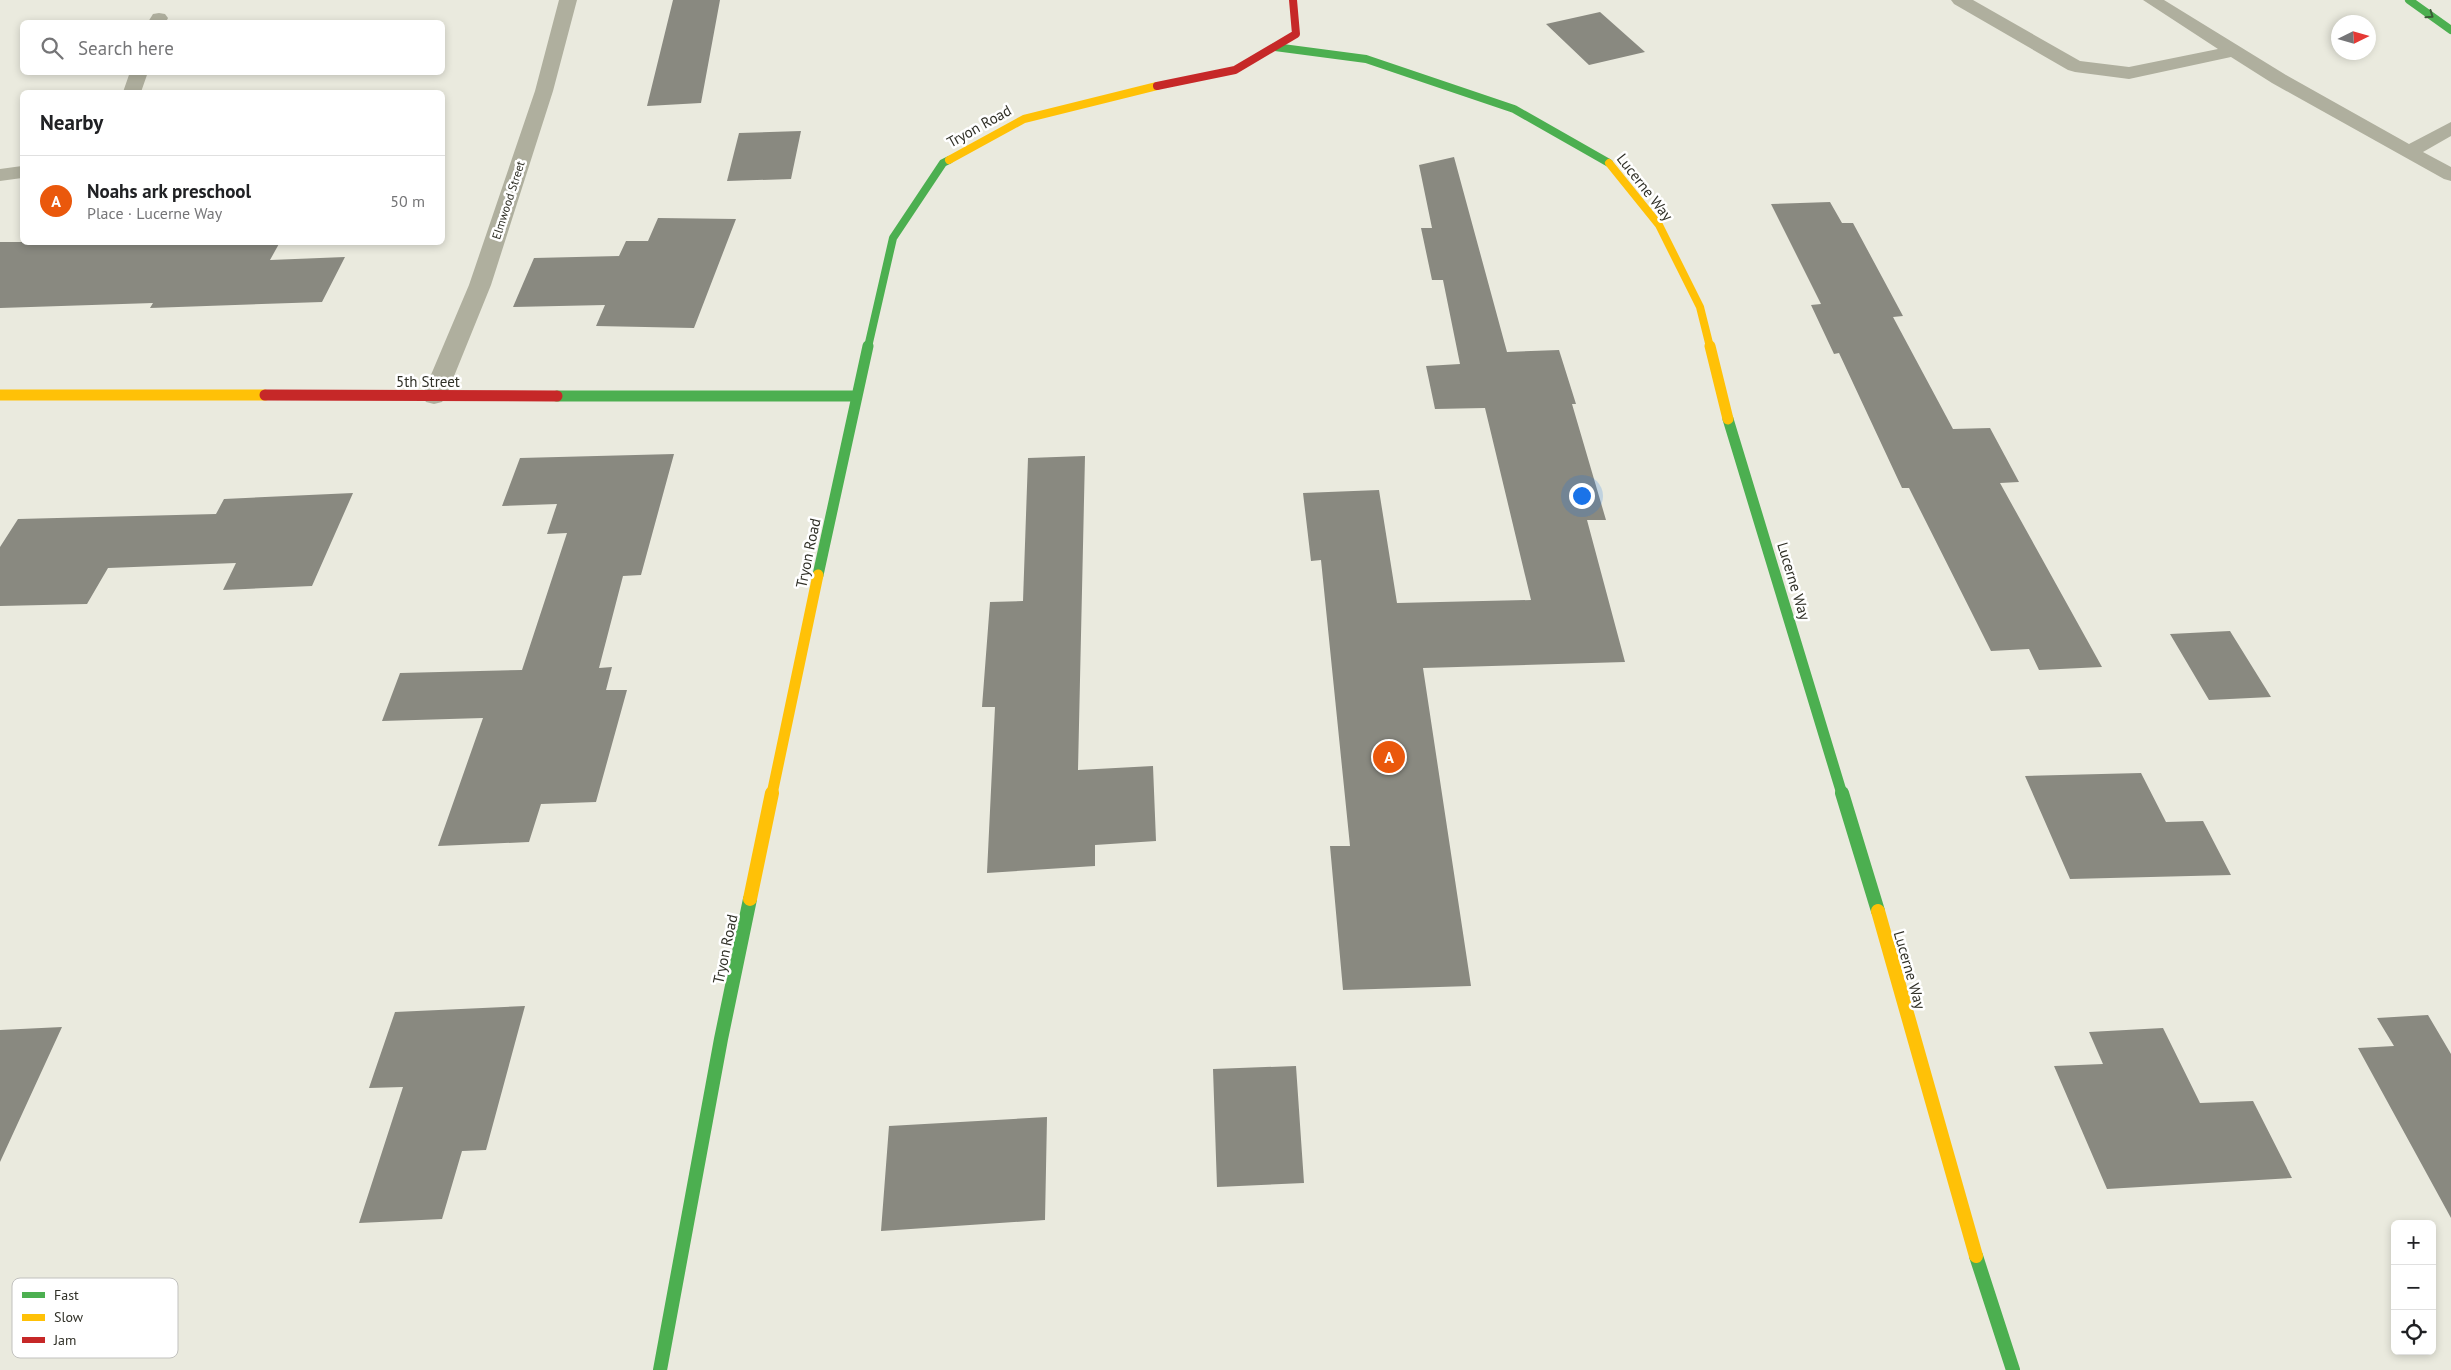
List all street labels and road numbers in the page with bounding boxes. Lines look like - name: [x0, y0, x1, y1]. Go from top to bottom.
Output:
- street label: Tryon Road: [943, 101, 1015, 151]
- street label: Lucerne Way: [1613, 149, 1677, 225]
- street label: Elmwood Street: [488, 159, 528, 241]
- street label: 5th Street: [396, 372, 460, 391]
- street label: Tryon Road: [791, 516, 825, 590]
- street label: Lucerne Way: [1773, 540, 1815, 622]
- street label: Tryon Road: [708, 912, 742, 986]
- street label: Lucerne Way: [1890, 929, 1930, 1011]

